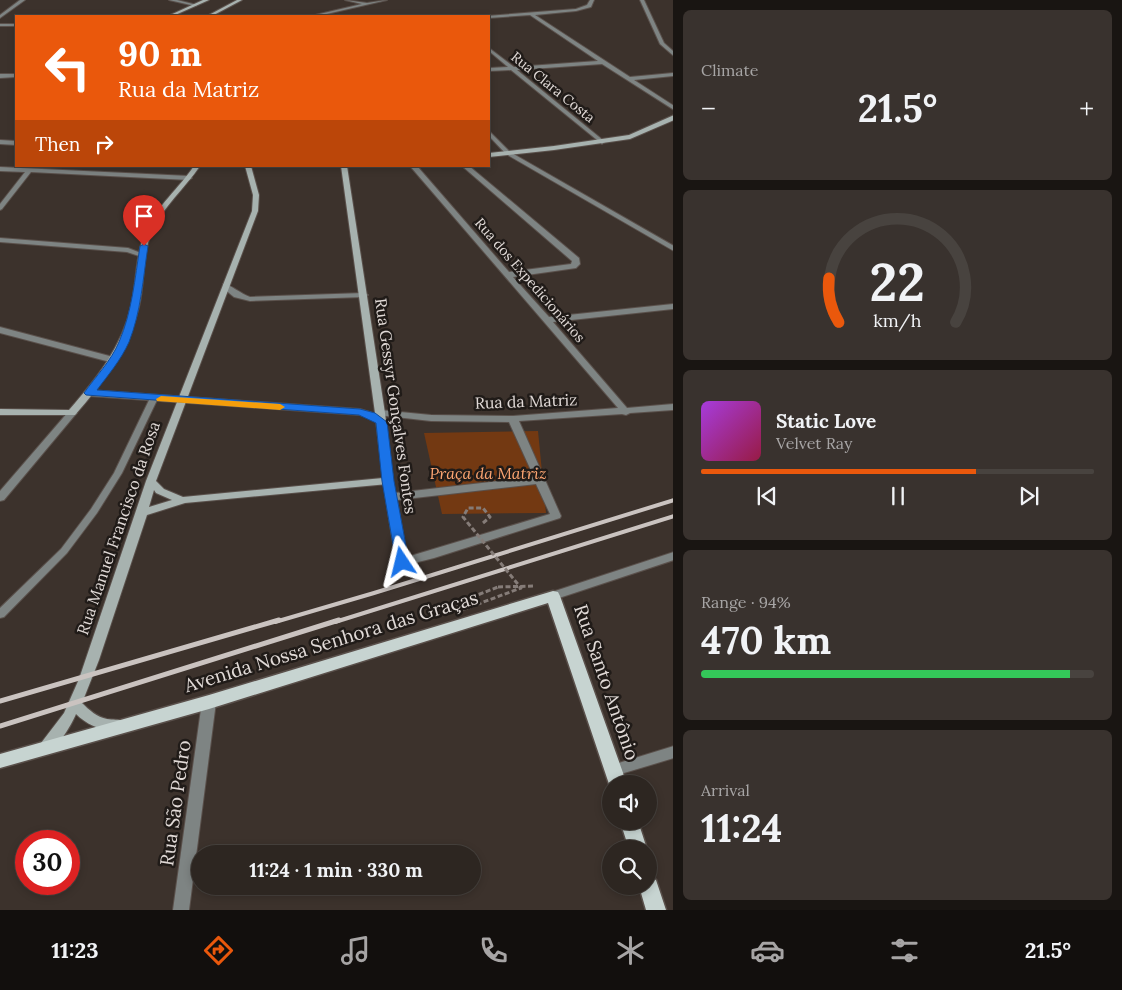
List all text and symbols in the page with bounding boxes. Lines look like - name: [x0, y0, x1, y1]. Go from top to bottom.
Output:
- text: 90 m: [118, 31, 202, 76]
- icon: left: [35, 35, 100, 100]
- street label: Rua Clara Costa: [507, 48, 599, 126]
- text: Climate: [701, 60, 758, 80]
- text: Rua da Matriz: [118, 75, 259, 103]
- text: 21.5°: [858, 84, 937, 132]
- text: −: [701, 91, 716, 127]
- text: +: [1079, 91, 1094, 127]
- icon: right: [90, 130, 118, 158]
- text: Then: [35, 132, 80, 156]
- pin: [123, 195, 165, 246]
- icon: arrive: [130, 202, 158, 230]
- street label: Rua dos Expedicionários: [471, 214, 589, 346]
- text: 22: [870, 249, 925, 315]
- street label: Rua Gessyr Gonçalves Fontes: [371, 297, 421, 515]
- text: km/h: [873, 309, 922, 332]
- street label: Rua da Matriz: [474, 389, 578, 413]
- text: Static Love: [776, 409, 876, 433]
- street label: Rua Manuel Francisco da Rosa: [72, 419, 164, 637]
- text: Velvet Ray: [776, 433, 852, 453]
- park label: Praça da Matriz: [430, 463, 546, 483]
- icon: previous: [753, 482, 781, 510]
- icon: pause: [884, 482, 912, 510]
- icon: next: [1015, 482, 1043, 510]
- position arrow: [375, 535, 427, 587]
- street label: Avenida Nossa Senhora das Graças: [180, 585, 481, 698]
- text: Range · 94%: [701, 592, 791, 612]
- street label: Rua Santo Antônio: [569, 601, 645, 763]
- text: 470 km: [701, 616, 831, 664]
- street label: Rua São Pedro: [154, 739, 196, 867]
- map controls: [602, 775, 657, 895]
- button: sound: [602, 775, 657, 830]
- text: Arrival: [701, 780, 750, 800]
- text: 11:24: [701, 804, 782, 852]
- speed limit sign: 30: [15, 830, 80, 895]
- button: search: [602, 840, 657, 895]
- text: 11:24 · 1 min · 330 m: [249, 858, 423, 882]
- icon: directions: [201, 933, 236, 968]
- icon: music: [338, 933, 373, 968]
- icon: phone: [476, 933, 511, 968]
- icon: climate: [613, 933, 648, 968]
- icon: car: [750, 933, 785, 968]
- icon: filters: [887, 933, 922, 968]
- text: 11:23: [51, 936, 99, 964]
- text: 21.5°: [1025, 936, 1071, 964]

